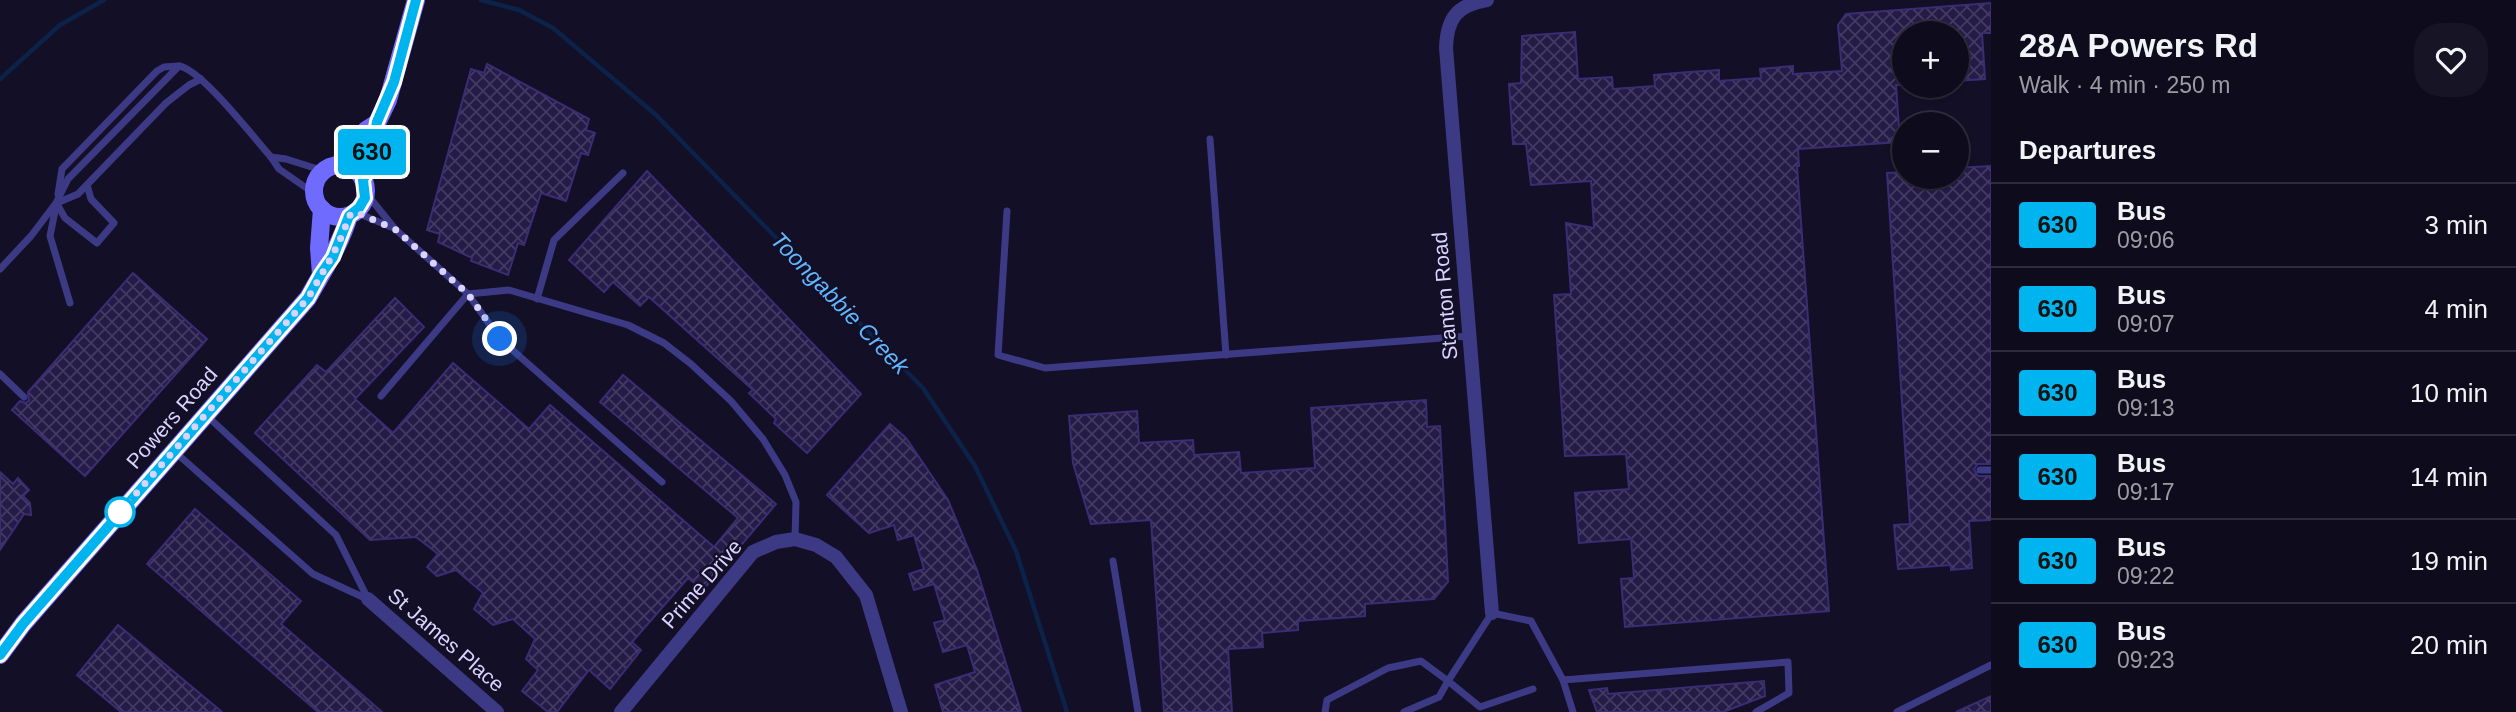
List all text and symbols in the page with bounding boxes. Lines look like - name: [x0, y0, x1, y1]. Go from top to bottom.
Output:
- map controls: [1892, 21, 1969, 189]
- button: +: [1892, 21, 1969, 98]
- button: heart: [2414, 23, 2488, 97]
- text: 28A Powers Rd: [2019, 27, 2258, 64]
- text: Walk · 4 min · 250 m: [2019, 72, 2230, 98]
- button: −: [1892, 112, 1969, 189]
- line badge: 630: [332, 129, 412, 175]
- text: Departures: [2019, 135, 2156, 165]
- text: 630: [352, 138, 392, 165]
- text: Bus: [2117, 196, 2166, 226]
- text: 3 min: [2424, 210, 2488, 240]
- text: 630: [2037, 211, 2078, 238]
- water label: Toongabbie Creek: [766, 227, 915, 380]
- text: 09:06: [2117, 227, 2175, 253]
- street label: Stanton Road: [1427, 231, 1462, 361]
- text: Bus: [2117, 280, 2166, 310]
- text: 4 min: [2424, 294, 2488, 324]
- text: 630: [2037, 295, 2078, 322]
- text: 09:07: [2117, 311, 2175, 337]
- your location: [482, 321, 517, 356]
- street label: Powers Road: [122, 363, 222, 473]
- text: Bus: [2117, 364, 2166, 394]
- text: 10 min: [2410, 378, 2488, 408]
- text: 630: [2037, 379, 2078, 406]
- text: 09:13: [2117, 395, 2175, 421]
- text: Bus: [2117, 448, 2166, 478]
- text: 14 min: [2410, 462, 2488, 492]
- text: 630: [2037, 463, 2078, 490]
- text: 09:17: [2117, 479, 2175, 505]
- unlabelled marker: [105, 497, 135, 527]
- text: Bus: [2117, 532, 2166, 562]
- street label: Prime Drive: [657, 535, 746, 633]
- text: 19 min: [2410, 546, 2488, 576]
- text: 630: [2037, 547, 2078, 574]
- text: 09:22: [2117, 563, 2175, 589]
- street label: St James Place: [384, 583, 509, 696]
- text: Bus: [2117, 616, 2166, 646]
- text: 20 min: [2410, 630, 2488, 660]
- text: 630: [2037, 631, 2078, 658]
- text: 09:23: [2117, 647, 2175, 673]

